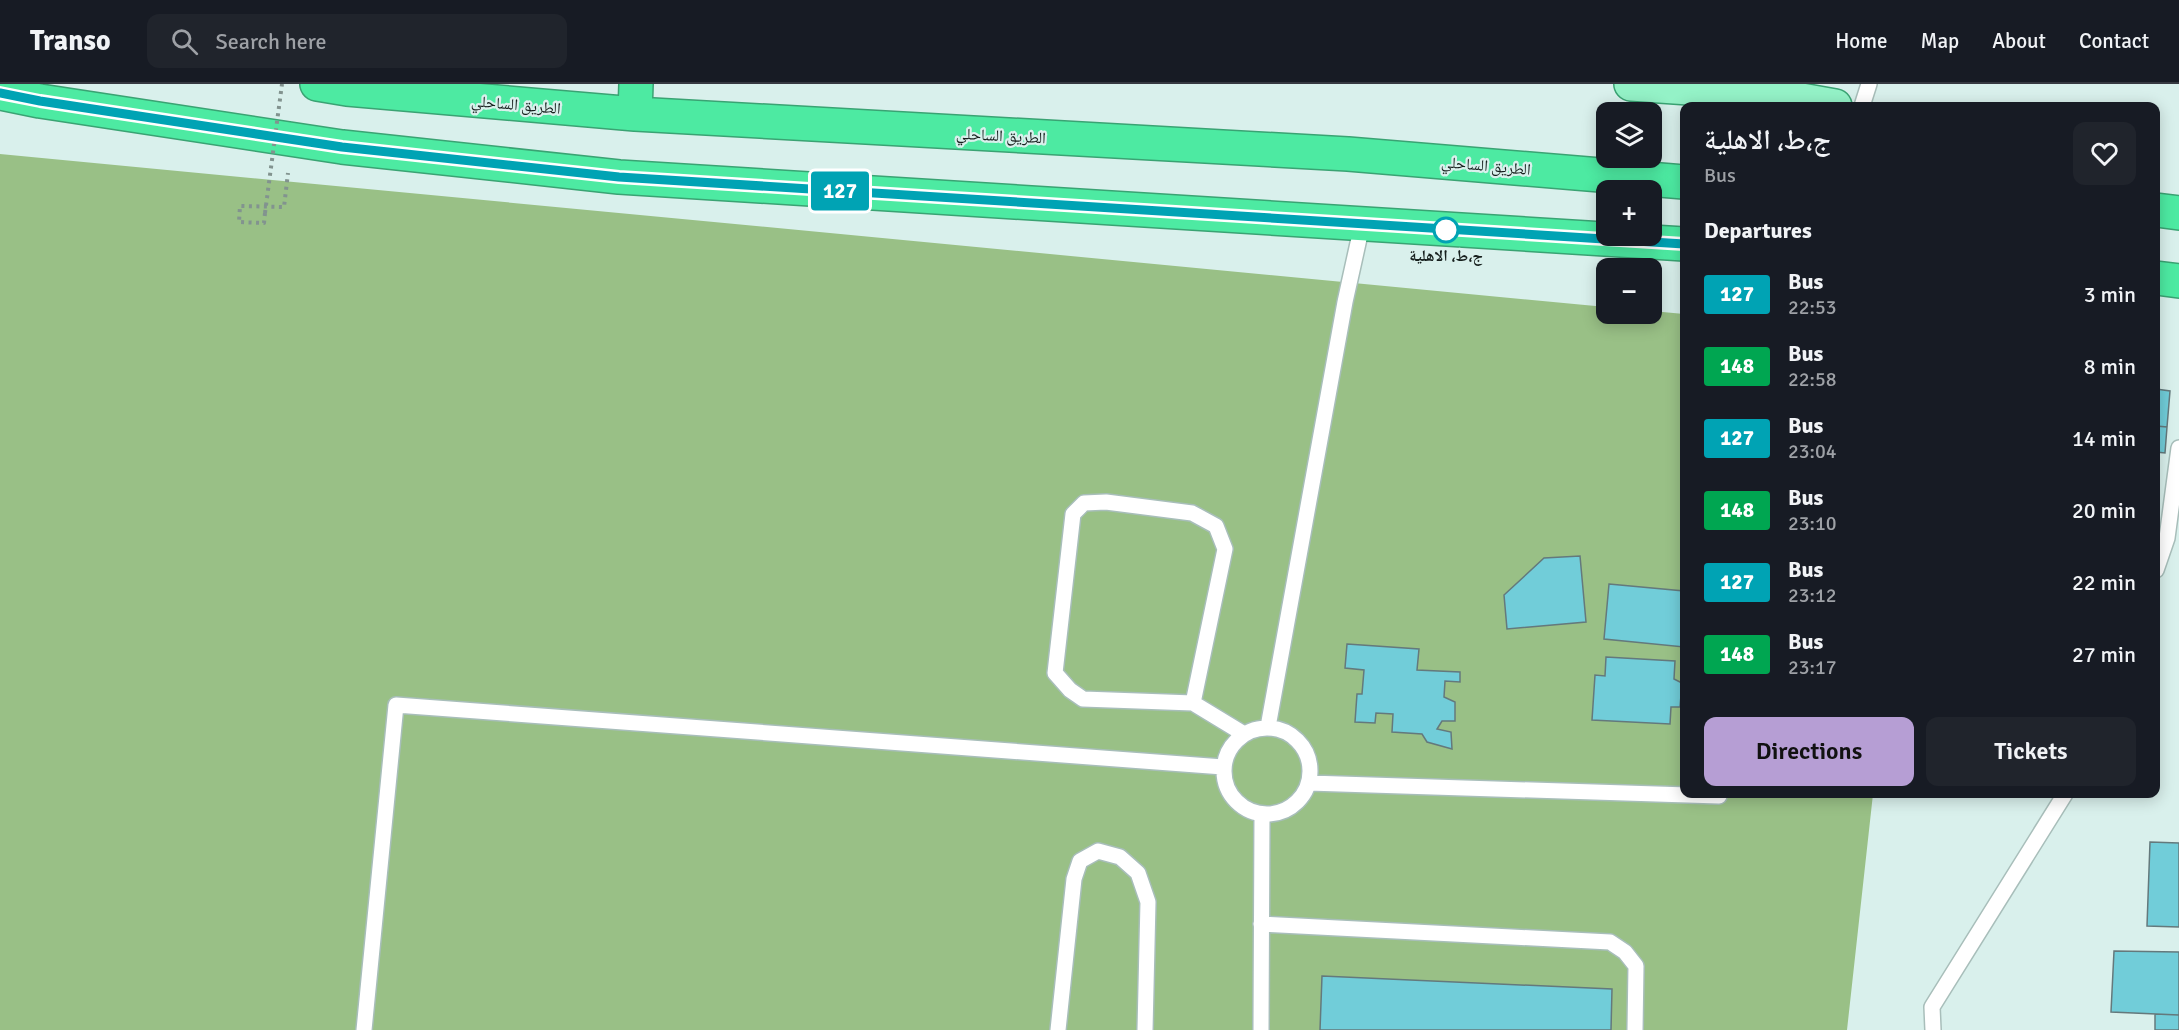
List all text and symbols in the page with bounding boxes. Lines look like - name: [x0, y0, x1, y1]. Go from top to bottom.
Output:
- search box: [147, 14, 567, 68]
- text: Transo: [30, 24, 111, 58]
- icon: search: [168, 25, 201, 58]
- text: Search here: [216, 28, 326, 55]
- text: Home: [1835, 28, 1888, 54]
- text: Map: [1921, 28, 1959, 54]
- text: About: [1992, 28, 2046, 54]
- text: Contact: [2079, 28, 2149, 54]
- street label: الطريق الساحلي: [470, 91, 562, 121]
- map controls: [1596, 102, 1662, 324]
- button: layers: [1596, 102, 1662, 168]
- button: heart: [2073, 122, 2136, 185]
- text: ج،ط، الاهلية: [1704, 123, 1831, 157]
- street label: الطريق الساحلي: [955, 124, 1046, 150]
- street label: الطريق الساحلي: [1440, 152, 1532, 182]
- text: Bus: [1704, 163, 1736, 188]
- line badge: 127: [806, 172, 874, 210]
- text: 127: [823, 178, 857, 204]
- button: +: [1596, 180, 1662, 246]
- marker: ج،ط، الاهلية: [1433, 217, 1459, 243]
- text: Departures: [1704, 217, 1812, 244]
- place label: ج،ط، الاهلية: [1409, 246, 1483, 266]
- button: −: [1596, 258, 1662, 324]
- text: Bus: [1788, 268, 1823, 295]
- text: 127: [1720, 281, 1754, 307]
- text: 3 min: [2084, 281, 2136, 308]
- text: 22:53: [1788, 295, 1837, 320]
- text: Bus: [1788, 340, 1823, 367]
- text: 148: [1720, 353, 1754, 379]
- text: 8 min: [2084, 353, 2136, 380]
- text: 22:58: [1788, 367, 1837, 392]
- text: Bus: [1788, 412, 1823, 439]
- text: 127: [1720, 425, 1754, 451]
- text: 14 min: [2072, 425, 2136, 452]
- text: 23:04: [1788, 439, 1837, 464]
- text: Bus: [1788, 484, 1823, 511]
- text: 148: [1720, 497, 1754, 523]
- text: 20 min: [2072, 497, 2136, 524]
- text: 23:10: [1788, 511, 1837, 536]
- text: Bus: [1788, 556, 1823, 583]
- text: 127: [1720, 569, 1754, 595]
- text: 22 min: [2072, 569, 2136, 596]
- text: 23:12: [1788, 583, 1837, 608]
- text: Bus: [1788, 628, 1823, 655]
- text: 148: [1720, 641, 1754, 667]
- text: 27 min: [2072, 641, 2136, 668]
- text: 23:17: [1788, 655, 1837, 680]
- button: Directions: [1704, 717, 1914, 786]
- button: Tickets: [1926, 717, 2136, 786]

